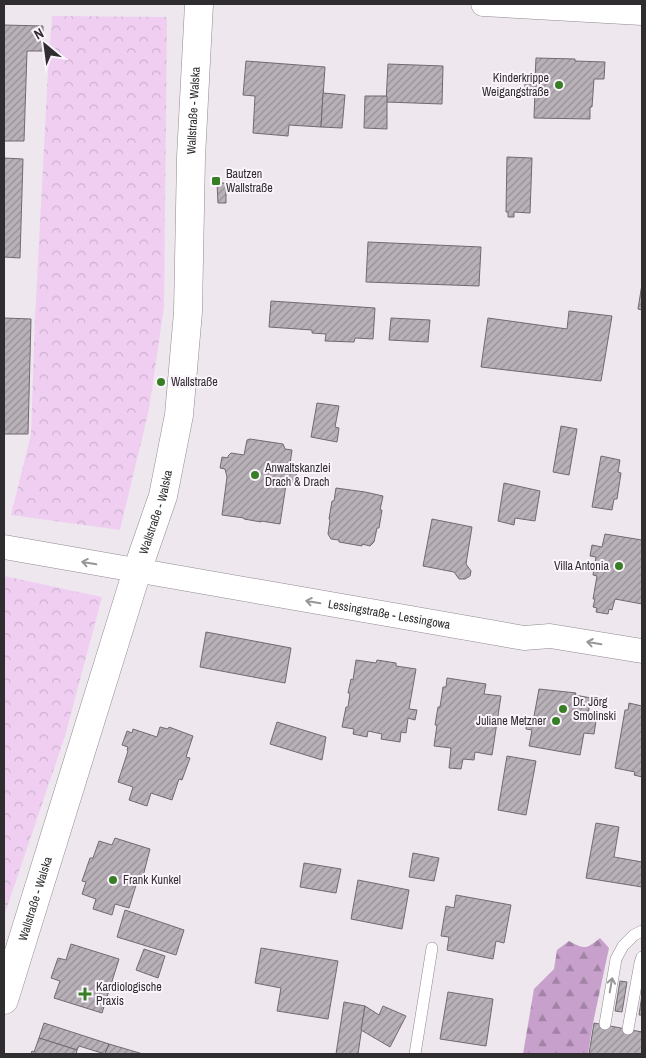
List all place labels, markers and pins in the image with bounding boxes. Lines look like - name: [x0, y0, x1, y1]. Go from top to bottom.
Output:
- place label: Kinderkrippe Weigangstraße: [482, 70, 549, 100]
- marker: Kinderkrippe Weigangstraße: [553, 79, 565, 91]
- place label: Bautzen Wallstraße: [226, 166, 273, 196]
- marker: Bautzen Wallstraße: [210, 175, 222, 187]
- place label: Wallstraße: [171, 374, 218, 390]
- marker: Wallstraße: [155, 376, 167, 388]
- place label: Anwaltskanzlei Drach & Drach: [264, 460, 331, 490]
- marker: Anwaltskanzlei Drach & Drach: [249, 469, 261, 481]
- place label: Villa Antonia: [554, 558, 610, 574]
- marker: Villa Antonia: [613, 560, 625, 572]
- place label: Dr. Jörg Smolinski: [573, 694, 616, 724]
- marker: Dr. Jörg Smolinski: [557, 703, 569, 715]
- place label: Juliane Metzner: [476, 713, 547, 729]
- marker: Juliane Metzner: [550, 715, 562, 727]
- place label: Frank Kunkel: [123, 872, 181, 888]
- marker: Frank Kunkel: [107, 874, 119, 886]
- place label: Kardiologische Praxis: [96, 979, 162, 1009]
- marker: Kardiologische Praxis: [78, 987, 92, 1001]

